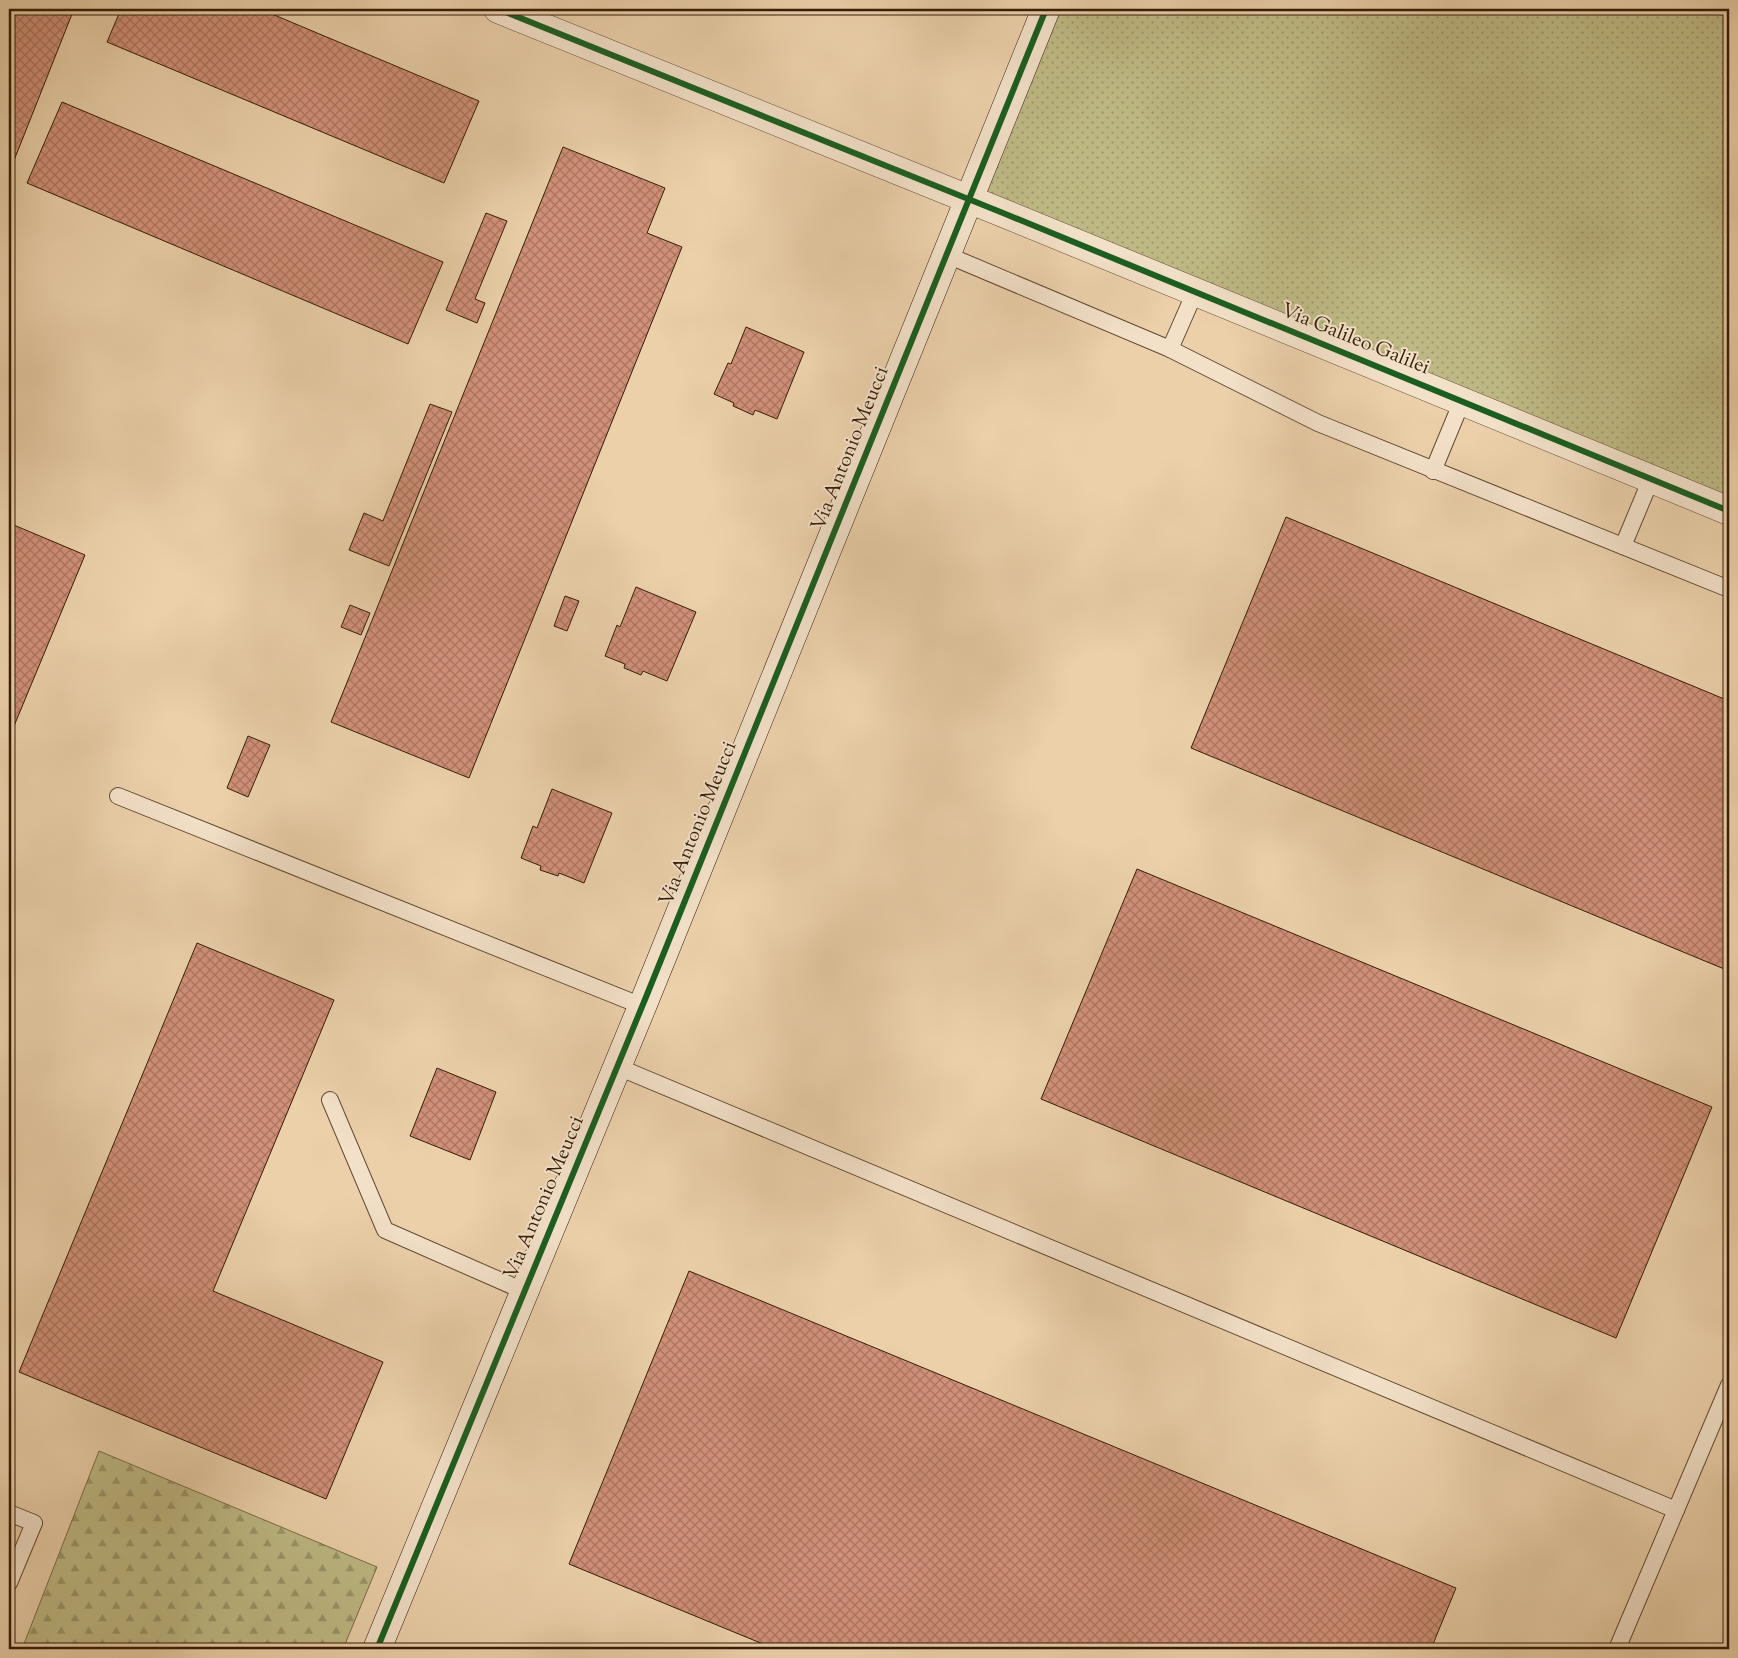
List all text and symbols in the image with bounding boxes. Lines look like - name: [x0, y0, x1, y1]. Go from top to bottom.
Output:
- street label: Via Galileo Galilei: [1276, 297, 1434, 383]
- street label: Via Antonio Meucci: [805, 362, 897, 536]
- street label: Via Antonio Meucci: [653, 737, 745, 911]
- street label: Via Antonio Meucci: [497, 1111, 593, 1284]

